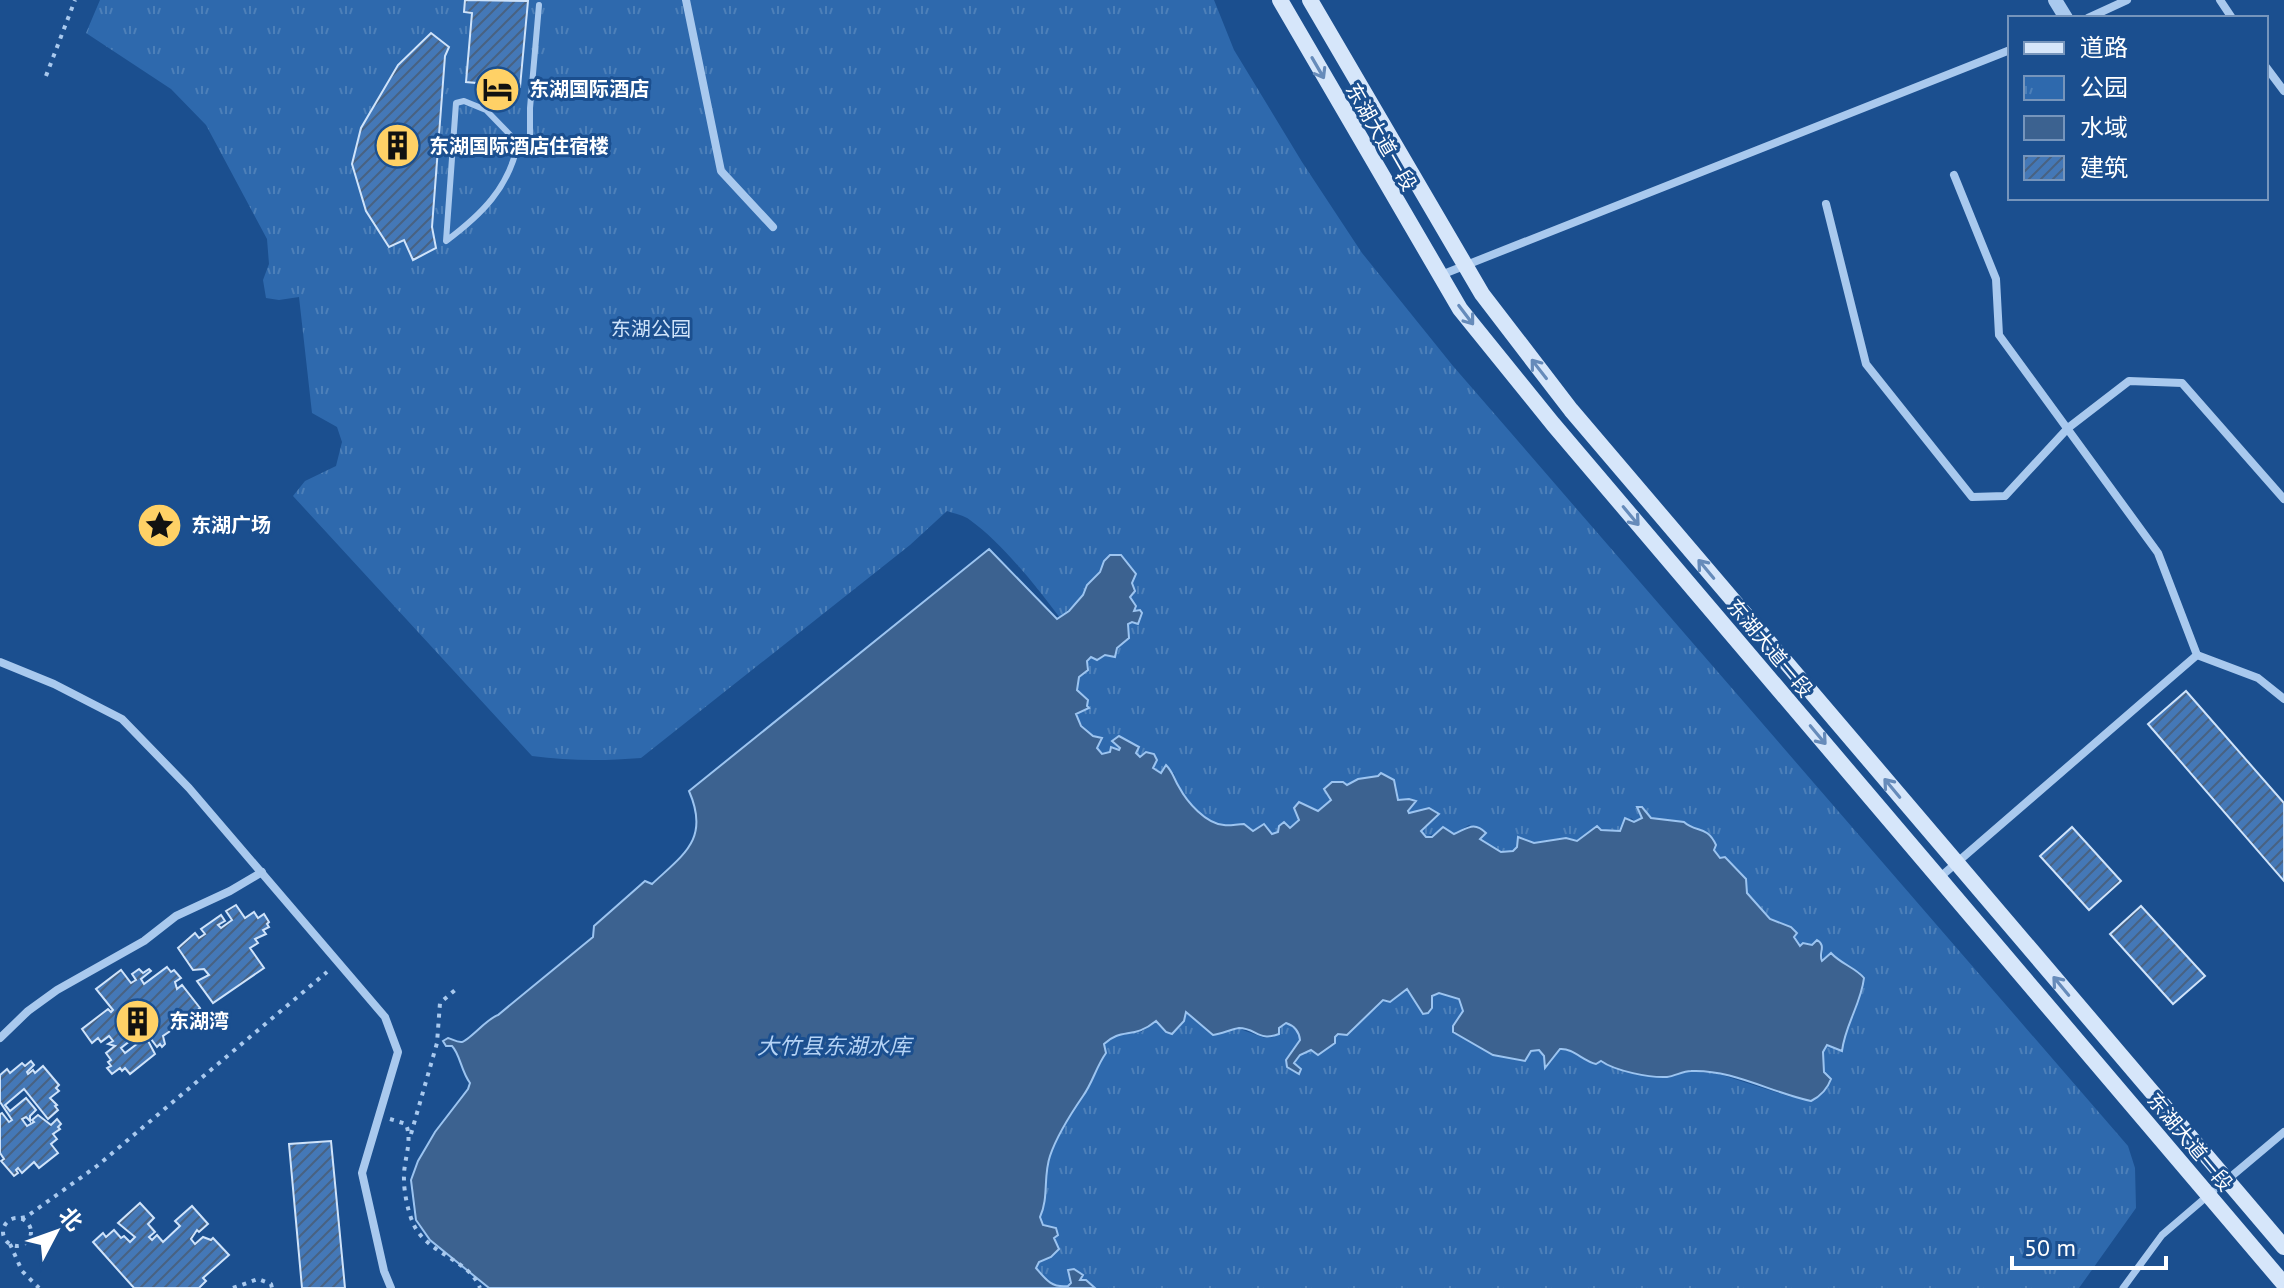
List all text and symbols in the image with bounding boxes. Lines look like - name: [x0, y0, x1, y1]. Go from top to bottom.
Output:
- legend: [2008, 16, 2268, 200]
- text: 道路: [2080, 32, 2128, 63]
- one-way arrow: [1310, 56, 1326, 79]
- hotel icon: 东湖国际酒店: [474, 65, 522, 113]
- text: 公园: [2080, 72, 2128, 103]
- place label: 东湖国际酒店: [529, 76, 649, 102]
- street label: 东湖大道一段: [1340, 79, 1422, 195]
- text: 水域: [2080, 112, 2128, 143]
- building icon: 东湖国际酒店住宿楼: [374, 122, 422, 170]
- place label: 东湖国际酒店住宿楼: [429, 133, 609, 159]
- text: 建筑: [2080, 152, 2128, 183]
- one-way arrow: [1457, 304, 1474, 325]
- park label: 东湖公园: [611, 316, 691, 342]
- one-way arrow: [1531, 359, 1548, 380]
- place icon: 东湖广场: [136, 501, 184, 549]
- one-way arrow: [1622, 505, 1640, 525]
- place label: 东湖广场: [191, 512, 271, 538]
- one-way arrow: [1697, 559, 1715, 579]
- street label: 东湖大道一段: [1721, 594, 1819, 702]
- one-way arrow: [1809, 724, 1827, 745]
- one-way arrow: [1884, 778, 1902, 798]
- one-way arrow: [2052, 976, 2070, 996]
- building icon: 东湖湾: [114, 997, 162, 1045]
- place label: 东湖湾: [169, 1008, 229, 1034]
- water label: 大竹县东湖水库: [757, 1032, 915, 1060]
- street label: 东湖大道一段: [2141, 1088, 2239, 1196]
- north arrow: [16, 1192, 96, 1272]
- text: 北: [53, 1201, 89, 1236]
- scale bar: [2012, 1220, 2166, 1270]
- text: 50 m: [2024, 1232, 2076, 1263]

